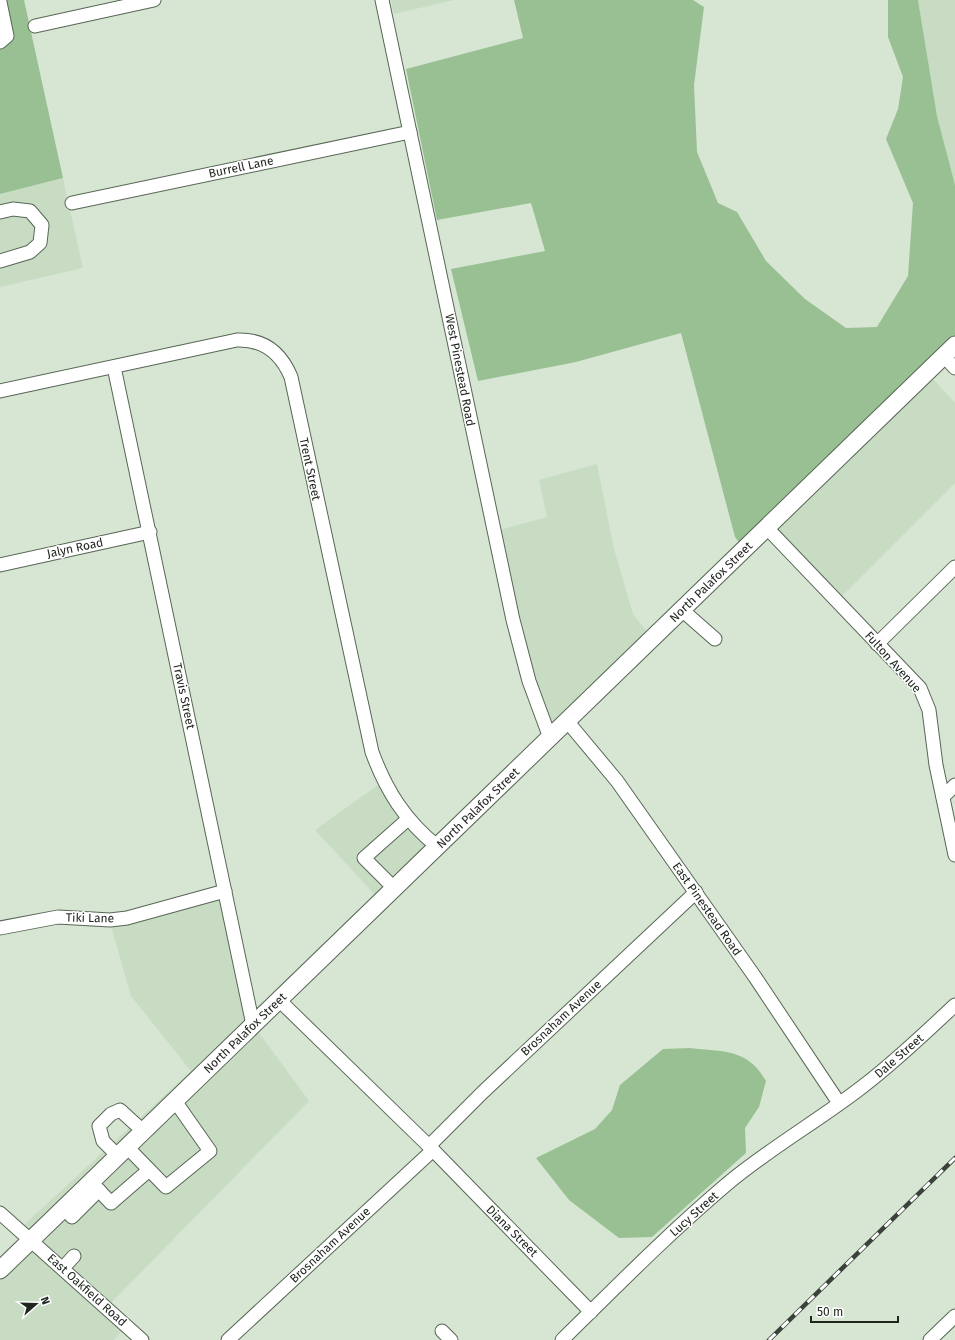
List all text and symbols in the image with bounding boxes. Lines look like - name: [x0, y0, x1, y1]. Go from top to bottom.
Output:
- street label: Burrell Lane: [207, 153, 275, 181]
- street label: West Pinestead Road: [442, 313, 478, 427]
- street label: Trent Street: [297, 436, 324, 502]
- street label: Jalyn Road: [46, 535, 104, 561]
- street label: North Palafox Street: [667, 538, 756, 625]
- street label: Fulton Avenue: [862, 629, 924, 695]
- street label: Travis Street: [170, 662, 198, 731]
- street label: North Palafox Street: [434, 764, 523, 851]
- street label: East Pinestead Road: [670, 860, 744, 958]
- street label: Tiki Lane: [66, 911, 114, 925]
- street label: Brosnaham Avenue: [518, 977, 604, 1059]
- street label: North Palafox Street: [201, 989, 290, 1076]
- street label: Dale Street: [872, 1031, 927, 1081]
- street label: Lucy Street: [667, 1188, 722, 1239]
- street label: Diana Street: [483, 1202, 541, 1260]
- street label: Brosnaham Avenue: [287, 1204, 373, 1286]
- street label: East Oakfield Road: [45, 1251, 129, 1329]
- north arrow: [16, 1284, 56, 1324]
- text: N: [38, 1295, 52, 1306]
- scale bar: [811, 1298, 898, 1324]
- text: 50 m: [817, 1305, 843, 1319]

